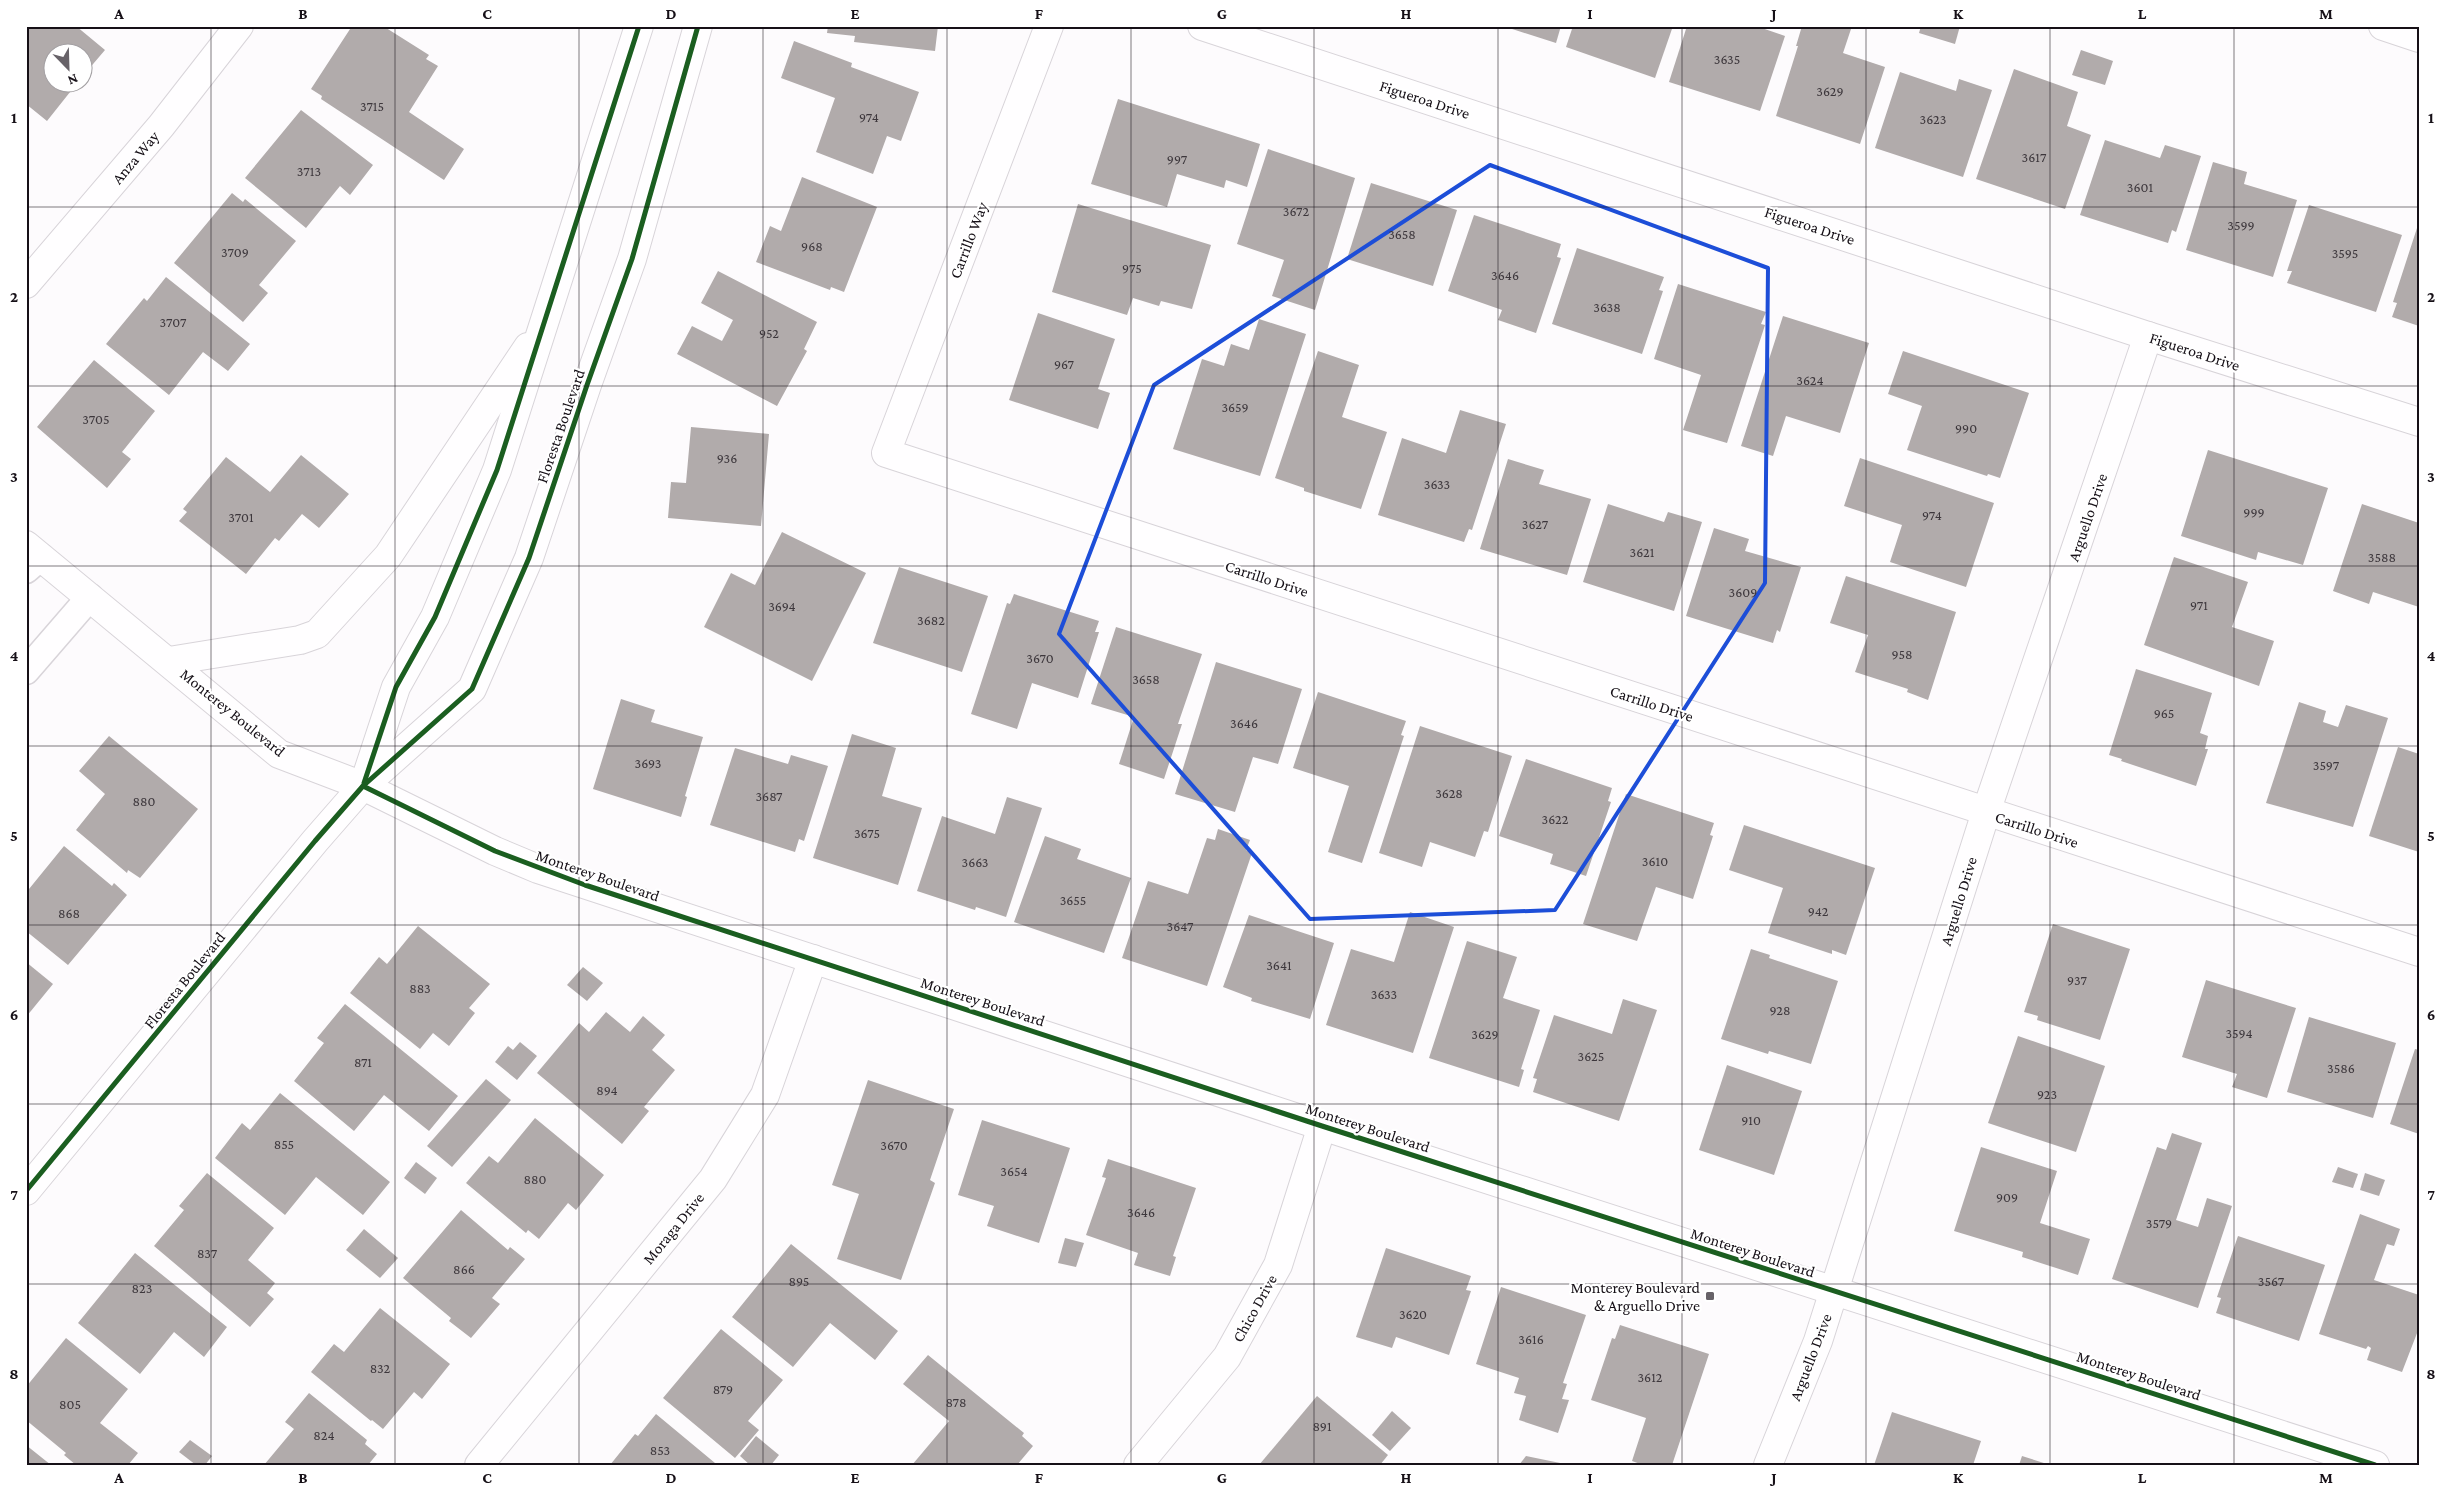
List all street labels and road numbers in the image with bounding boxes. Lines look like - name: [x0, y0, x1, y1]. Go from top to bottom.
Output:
- street label: Figueroa Drive: [1377, 77, 1472, 123]
- street label: Anza Way: [108, 127, 163, 188]
- street label: Carrillo Way: [946, 199, 992, 281]
- street label: Figueroa Drive: [1762, 203, 1857, 249]
- street label: Figueroa Drive: [2147, 329, 2242, 375]
- street label: Floresta Boulevard: [533, 367, 588, 485]
- street label: Arguello Drive: [2064, 471, 2111, 564]
- street label: Carrillo Drive: [1223, 557, 1311, 600]
- street label: Monterey Boulevard: [176, 665, 289, 761]
- street label: Carrillo Drive: [1608, 682, 1696, 725]
- street label: Carrillo Drive: [1993, 808, 2081, 851]
- street label: Monterey Boulevard: [533, 846, 662, 906]
- street label: Arguello Drive: [1937, 855, 1981, 948]
- street label: Floresta Boulevard: [140, 928, 229, 1032]
- street label: Monterey Boulevard: [918, 973, 1048, 1031]
- street label: Monterey Boulevard: [1303, 1099, 1433, 1157]
- street label: Moraga Drive: [639, 1189, 708, 1268]
- street label: Monterey Boulevard: [1688, 1224, 1818, 1282]
- street label: Chico Drive: [1229, 1272, 1280, 1345]
- street label: Arguello Drive: [1786, 1311, 1836, 1403]
- street label: Monterey Boulevard: [2074, 1347, 2204, 1405]

